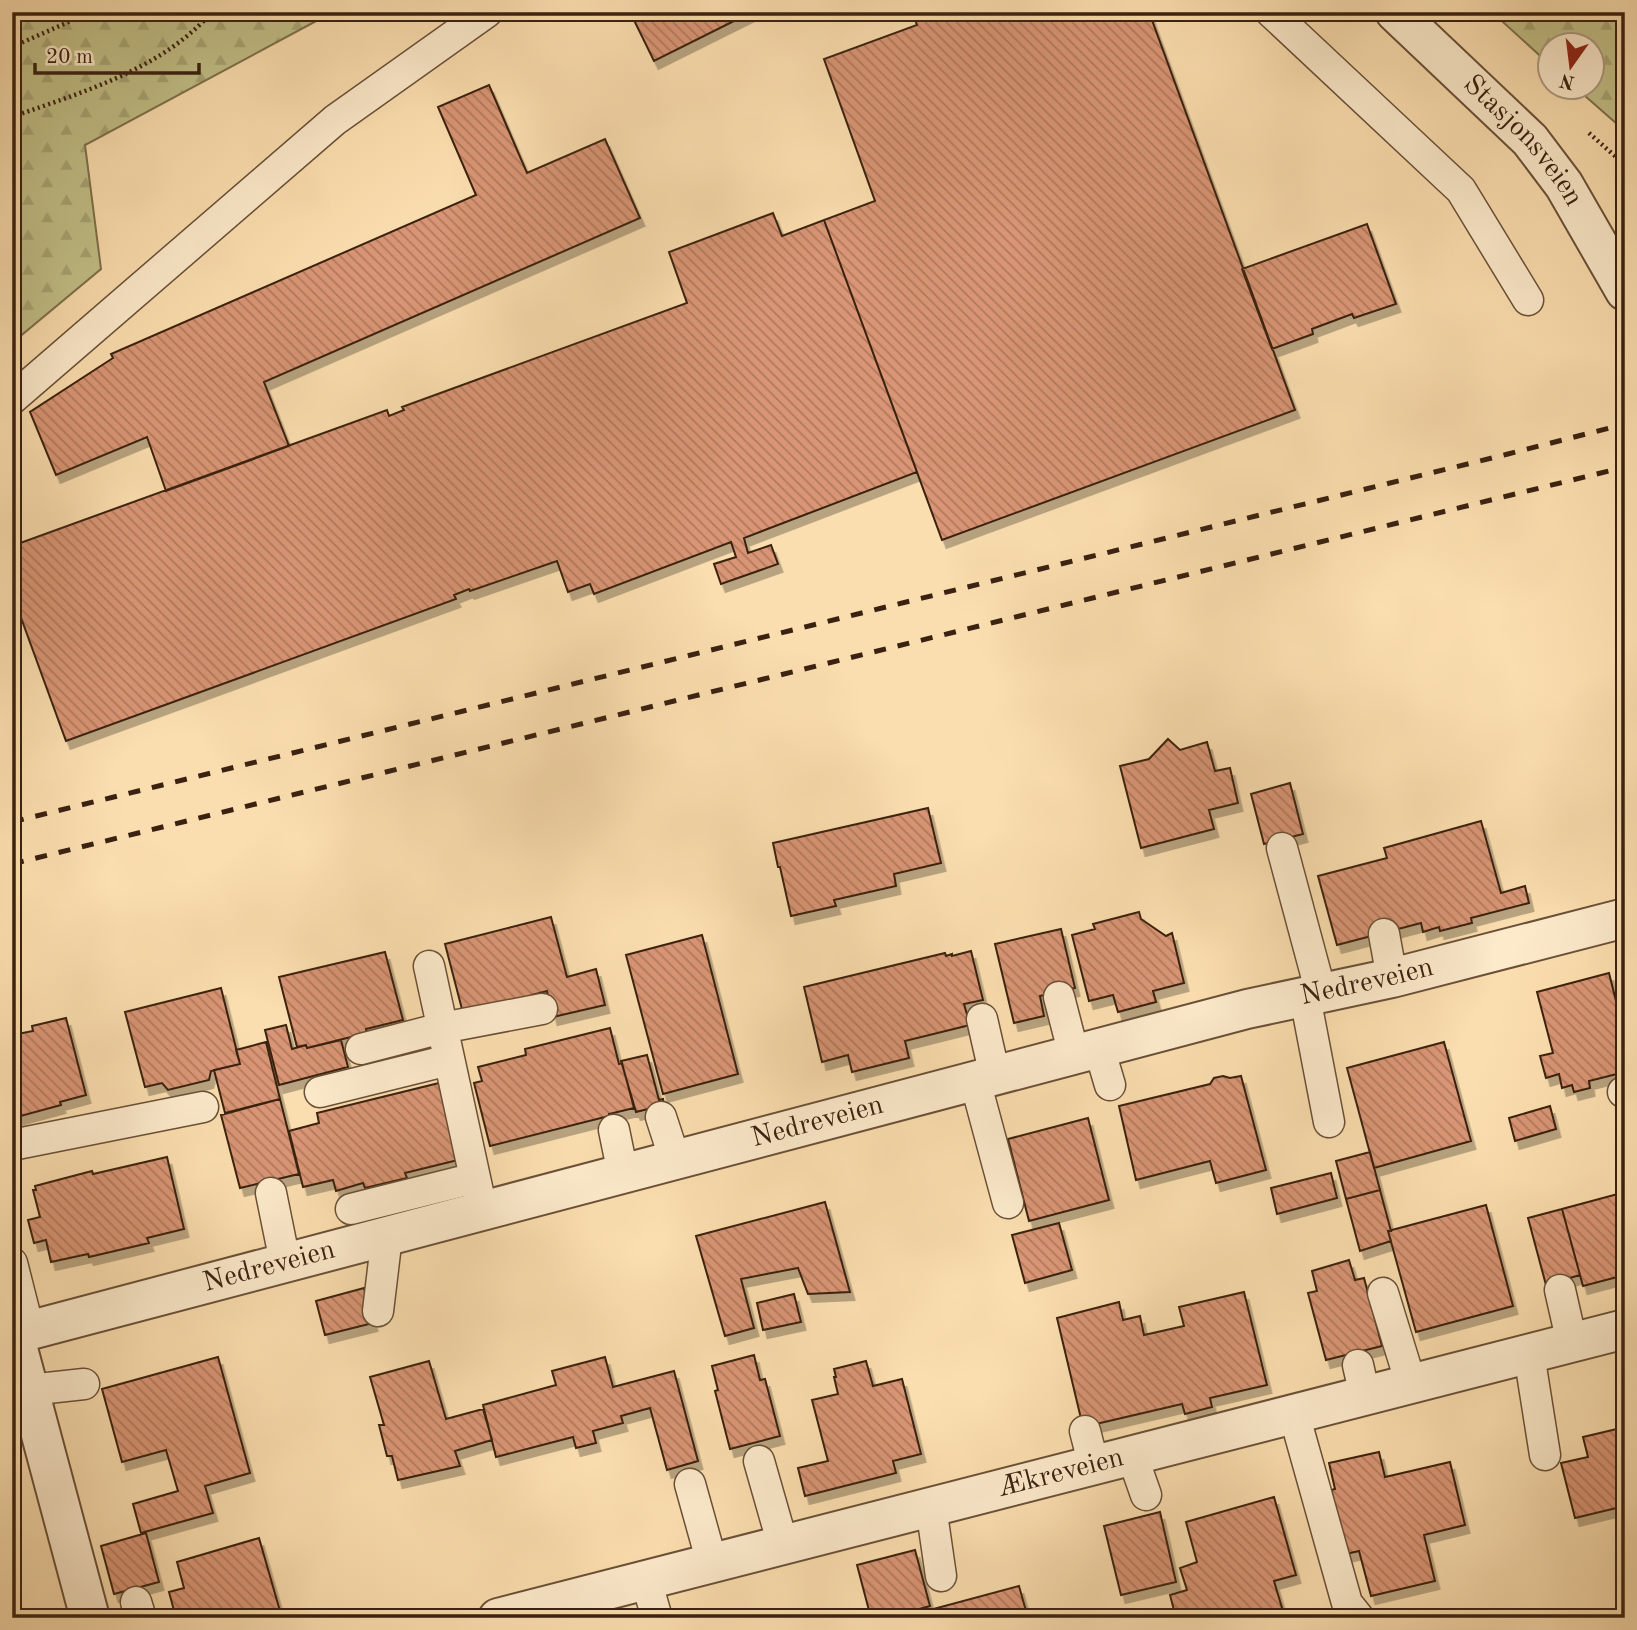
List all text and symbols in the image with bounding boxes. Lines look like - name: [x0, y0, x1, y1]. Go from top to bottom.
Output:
- scale bar: [35, 32, 200, 76]
- north arrow: [1536, 32, 1606, 102]
- text: 20 m: [46, 47, 93, 68]
- text: N: [1558, 69, 1577, 91]
- street label: Stasjonsveien: [1457, 70, 1587, 211]
- street label: Nedreveien: [1298, 954, 1436, 1011]
- street label: Nedreveien: [748, 1092, 886, 1153]
- street label: Nedreveien: [200, 1236, 338, 1298]
- street label: Ækreveien: [995, 1444, 1127, 1503]

